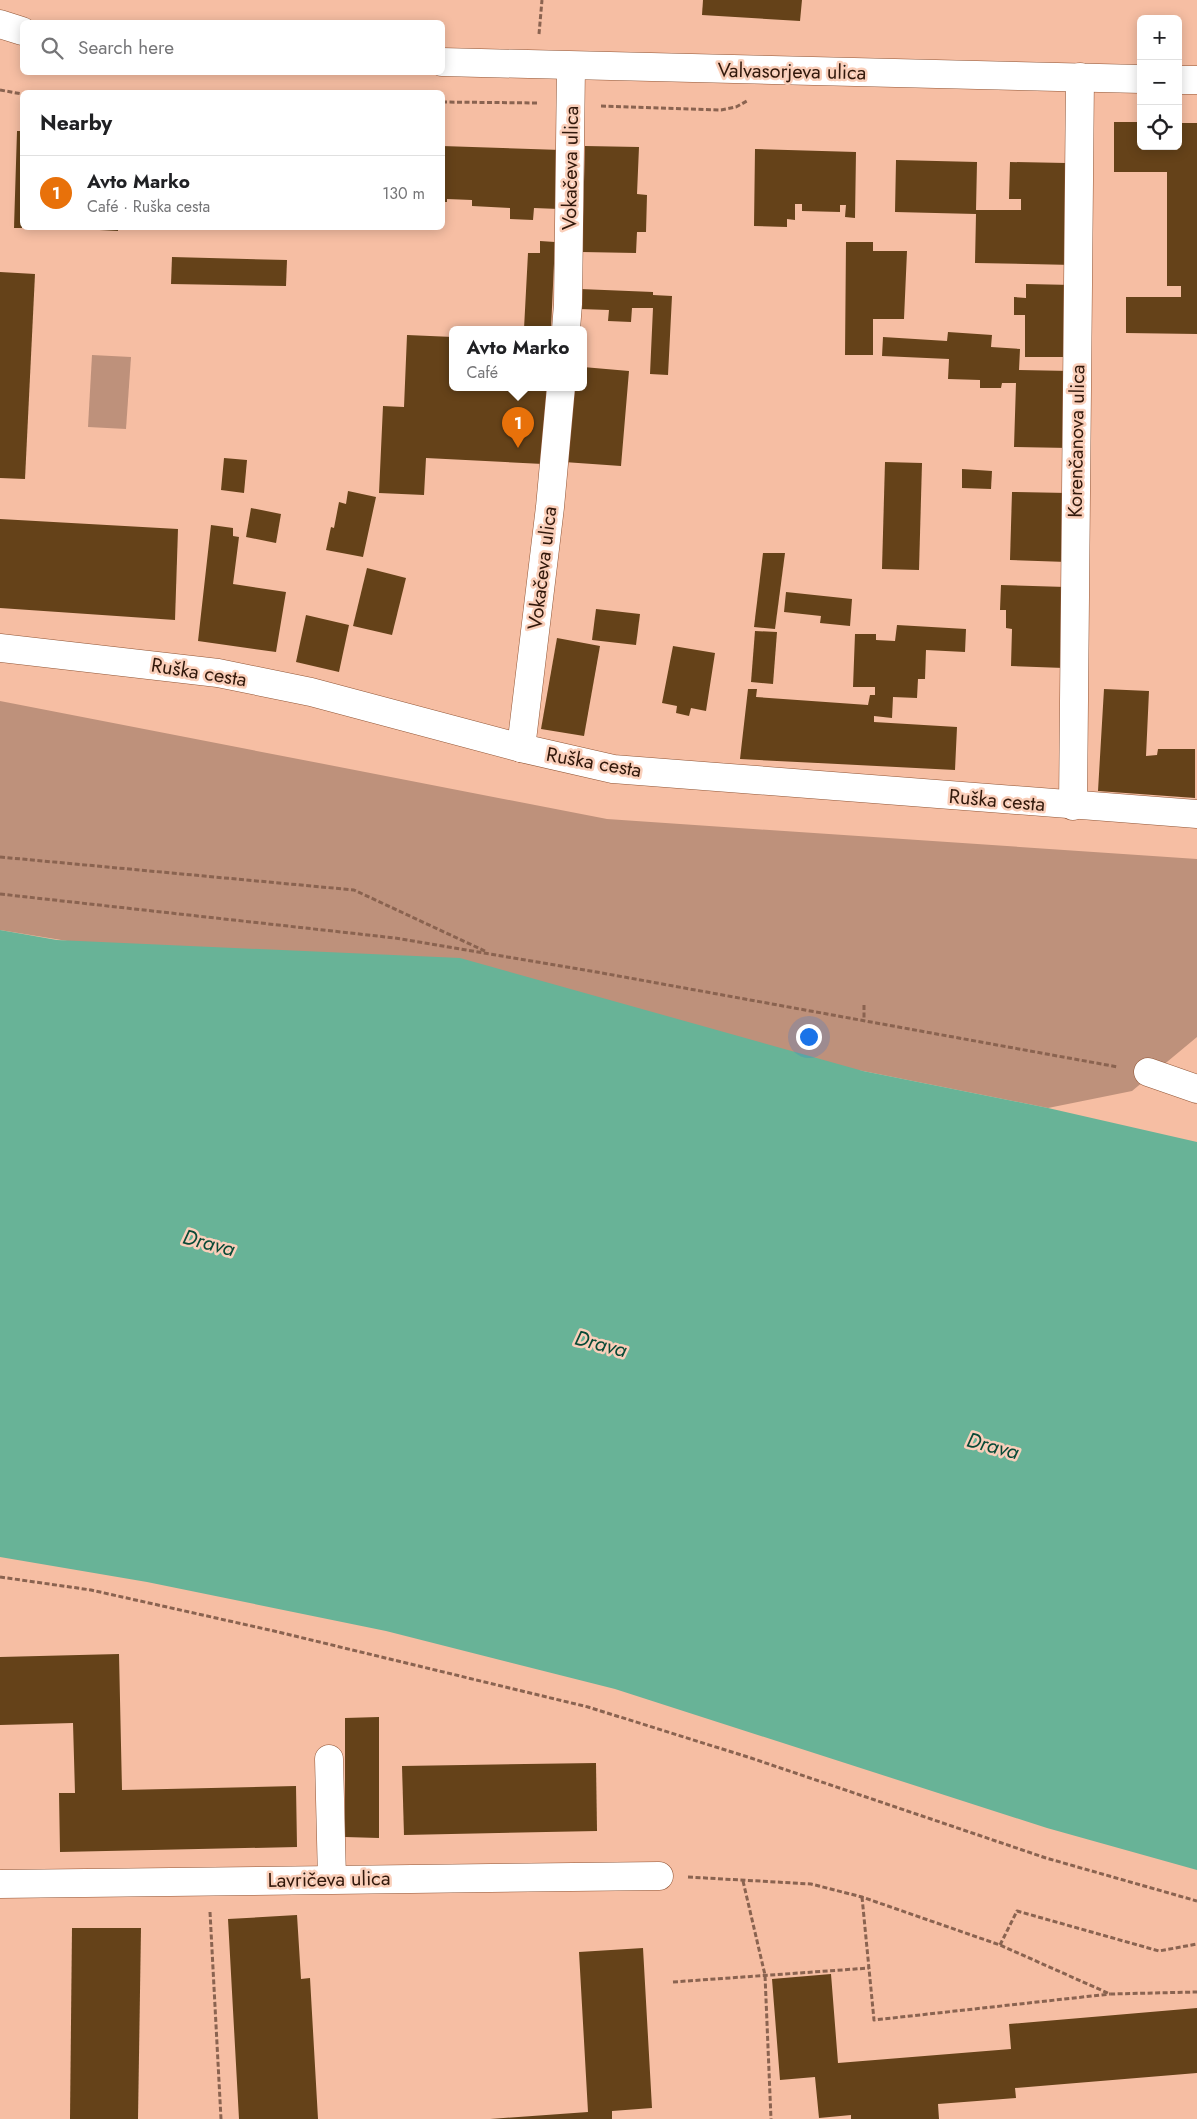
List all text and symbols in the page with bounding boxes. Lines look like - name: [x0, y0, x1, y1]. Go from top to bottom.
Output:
- map controls: [1137, 15, 1182, 150]
- button: +: [1137, 15, 1182, 60]
- search box: [20, 20, 445, 75]
- icon: search: [38, 34, 66, 62]
- text: Search here: [78, 34, 174, 61]
- street label: Valvasorjeva ulica: [717, 56, 867, 87]
- button: −: [1137, 60, 1182, 105]
- button: locate: [1137, 105, 1182, 150]
- street label: Vokačeva ulica: [555, 106, 586, 230]
- text: Nearby: [40, 108, 112, 138]
- text: Avto Marko: [87, 168, 190, 195]
- text: 1: [52, 182, 60, 205]
- text: 130 m: [382, 182, 425, 205]
- text: Café · Ruška cesta: [87, 195, 210, 218]
- popup: [449, 326, 587, 391]
- text: Avto Marko: [467, 334, 569, 361]
- text: Café: [467, 361, 498, 384]
- street label: Korenčanova ulica: [1061, 364, 1092, 518]
- pin: 1: [502, 407, 534, 448]
- street label: Vokačeva ulica: [521, 505, 564, 632]
- street label: Ruška cesta: [149, 651, 249, 694]
- street label: Ruška cesta: [544, 740, 644, 785]
- street label: Ruška cesta: [948, 782, 1046, 819]
- your location: [796, 1024, 822, 1050]
- water label: Drava: [180, 1222, 239, 1264]
- water label: Drava: [572, 1323, 631, 1365]
- water label: Drava: [964, 1425, 1023, 1467]
- street label: Lavričeva ulica: [267, 1864, 391, 1895]

